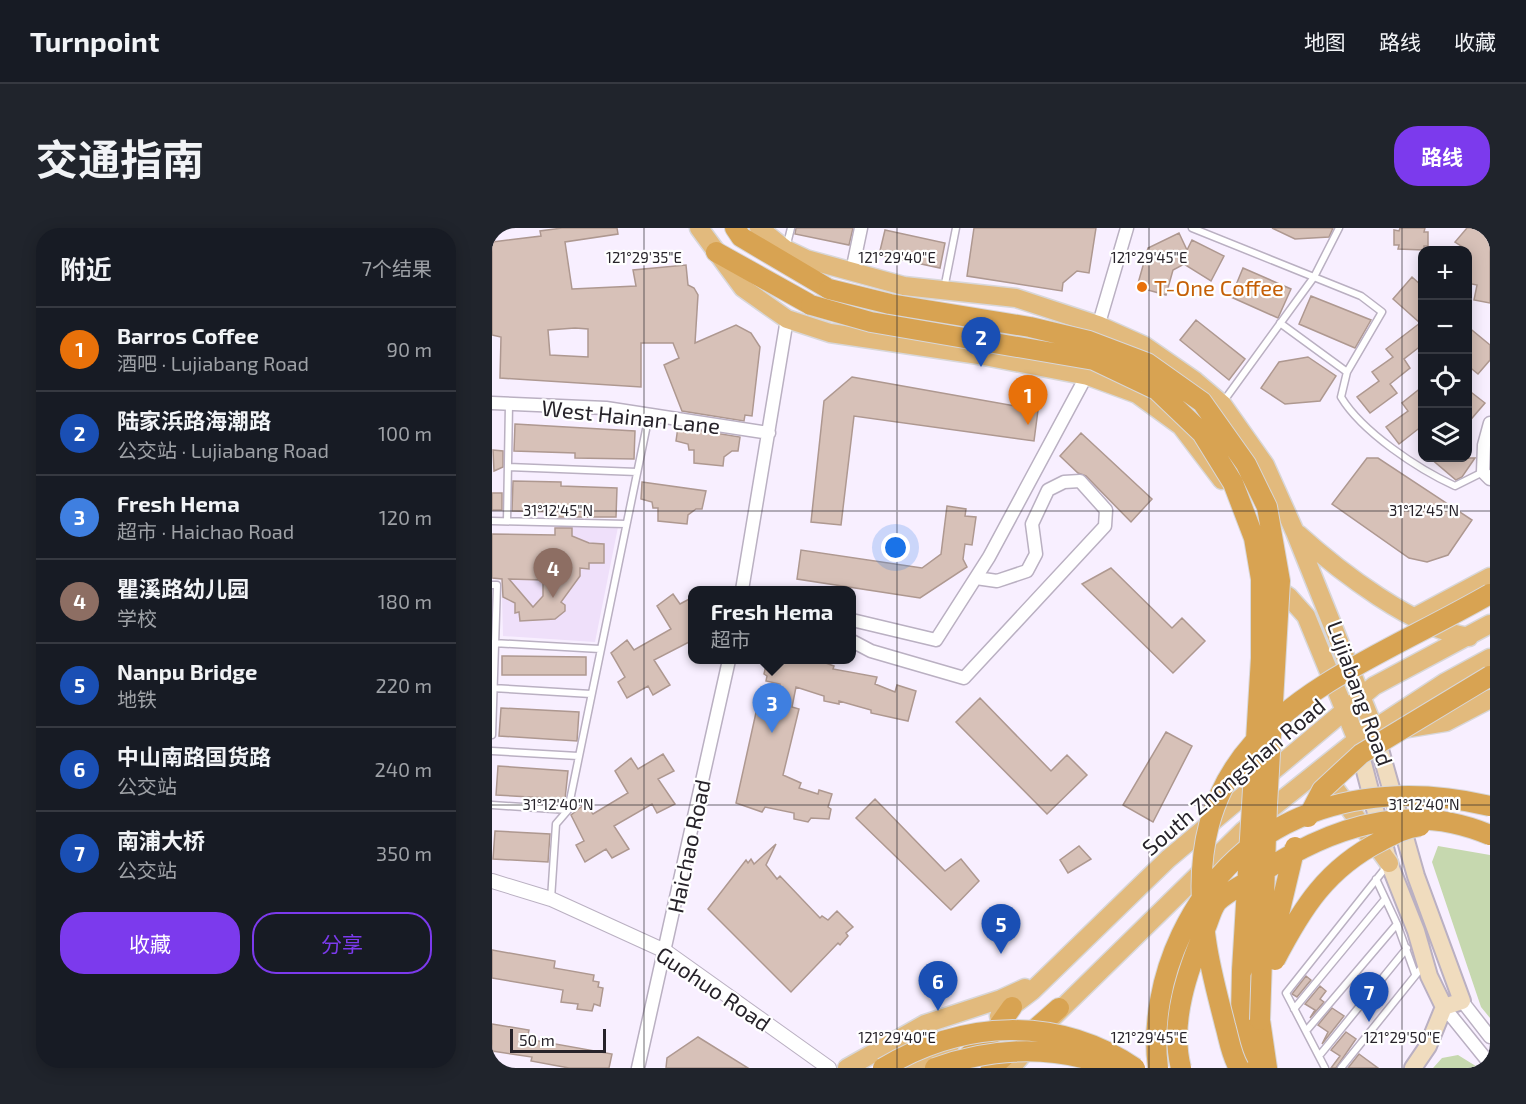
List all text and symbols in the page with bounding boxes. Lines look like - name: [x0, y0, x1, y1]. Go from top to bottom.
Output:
- text: Turnpoint: [30, 24, 159, 58]
- text: 地图: [1304, 29, 1346, 54]
- text: 路线: [1379, 29, 1421, 54]
- text: 收藏: [1454, 29, 1496, 54]
- button: 路线: [1394, 126, 1490, 186]
- text: 交通指南: [36, 133, 204, 183]
- map controls: [1418, 246, 1472, 462]
- button: +: [1418, 246, 1472, 300]
- text: 121°29'35"E: [606, 248, 682, 266]
- text: 121°29'40"E: [858, 248, 936, 266]
- text: 121°29'45"E: [1111, 248, 1187, 266]
- text: 附近: [60, 253, 112, 284]
- text: 7个结果: [362, 256, 432, 280]
- place label: T-One Coffee: [1154, 274, 1284, 300]
- marker: T-One Coffee: [1135, 280, 1149, 294]
- button: −: [1418, 300, 1472, 354]
- pin: 2: [962, 318, 1000, 367]
- text: Barros Coffee: [117, 322, 259, 348]
- text: 1: [75, 337, 84, 361]
- text: 90 m: [387, 337, 432, 361]
- text: 酒吧 · Lujiabang Road: [117, 351, 309, 375]
- button: locate: [1418, 354, 1472, 408]
- pin: 1: [1008, 376, 1048, 425]
- street label: West Hainan Lane: [540, 394, 722, 438]
- text: 陆家浜路海潮路: [117, 407, 271, 433]
- button: layers: [1418, 408, 1472, 462]
- text: 2: [74, 421, 85, 445]
- text: 100 m: [378, 421, 432, 445]
- text: 公交站 · Lujiabang Road: [117, 438, 329, 462]
- text: Fresh Hema: [117, 490, 240, 516]
- text: 31°12'45"N: [523, 501, 593, 519]
- text: 31°12'45"N: [1389, 501, 1459, 519]
- text: 3: [74, 505, 85, 529]
- text: 120 m: [379, 505, 432, 529]
- text: 超市 · Haichao Road: [117, 519, 294, 543]
- your location: [881, 533, 910, 562]
- pin: 4: [534, 548, 572, 598]
- text: 瞿溪路幼儿园: [117, 575, 249, 601]
- popup: [688, 586, 856, 664]
- text: 4: [73, 589, 86, 613]
- text: 180 m: [378, 589, 432, 613]
- text: Fresh Hema: [711, 598, 833, 624]
- text: 学校: [117, 606, 157, 630]
- street label: Lujiabang Road: [1322, 617, 1399, 769]
- text: 超市: [711, 627, 751, 651]
- text: Nanpu Bridge: [117, 658, 257, 684]
- text: 5: [74, 673, 85, 697]
- text: 220 m: [375, 673, 432, 697]
- pin: 3: [752, 684, 792, 733]
- text: 地铁: [117, 687, 157, 711]
- street label: South Zhongshan Road: [1136, 692, 1330, 860]
- text: 中山南路国货路: [117, 743, 271, 769]
- text: 6: [74, 757, 85, 781]
- text: 240 m: [374, 757, 432, 781]
- text: 公交站: [117, 774, 177, 798]
- street label: Haichao Road: [661, 777, 715, 915]
- text: 31°12'40"N: [522, 795, 594, 813]
- text: 31°12'40"N: [1388, 795, 1460, 813]
- text: 南浦大桥: [117, 827, 205, 853]
- text: 7: [74, 841, 85, 865]
- text: 350 m: [376, 841, 432, 865]
- text: 公交站: [117, 858, 177, 882]
- pin: 5: [982, 904, 1020, 954]
- button: 收藏: [60, 912, 240, 974]
- button: 分享: [252, 912, 432, 974]
- street label: Guohuo Road: [652, 940, 776, 1036]
- pin: 6: [918, 962, 958, 1011]
- pin: 7: [1350, 972, 1388, 1022]
- scale bar: [510, 1026, 606, 1054]
- text: 121°29'40"E: [858, 1028, 936, 1046]
- text: 121°29'45"E: [1111, 1028, 1187, 1046]
- text: 121°29'50"E: [1364, 1028, 1440, 1046]
- text: 50 m: [519, 1030, 555, 1049]

